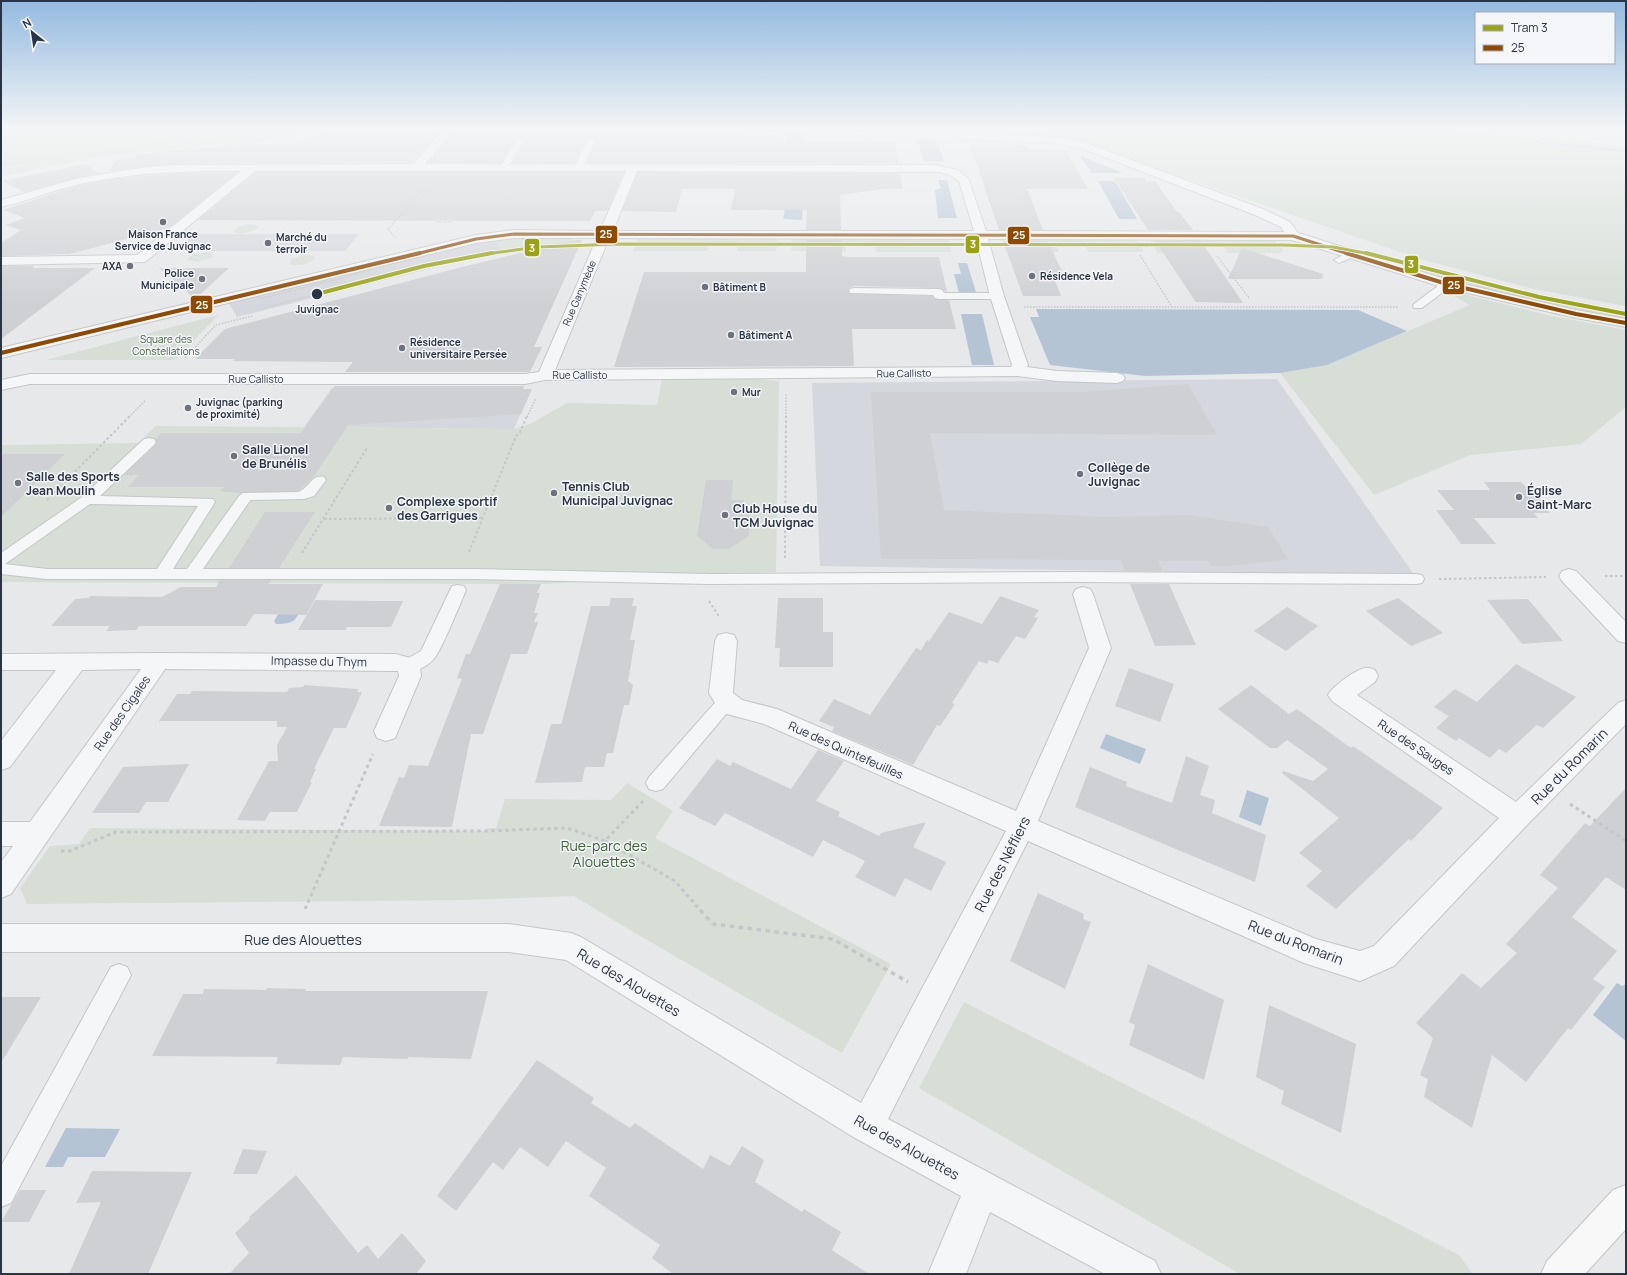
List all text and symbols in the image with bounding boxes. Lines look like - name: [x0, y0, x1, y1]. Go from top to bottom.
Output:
- north arrow: [12, 12, 52, 52]
- legend: [1475, 12, 1615, 64]
- text: N: [20, 14, 34, 31]
- text: Tram 3: [1511, 19, 1548, 36]
- text: 25: [1511, 39, 1525, 56]
- marker: Maison France Service de Juvignac: [158, 217, 168, 227]
- line badge: 25: [595, 225, 618, 244]
- text: 25: [600, 226, 613, 241]
- line badge: 25: [1007, 226, 1030, 245]
- place label: Maison France Service de Juvignac: [115, 227, 211, 253]
- text: 25: [1013, 227, 1026, 242]
- place label: Marché du terroir: [276, 230, 327, 256]
- line badge: 3: [965, 235, 980, 254]
- text: 3: [970, 236, 976, 251]
- marker: Marché du terroir: [263, 238, 273, 248]
- line badge: 3: [524, 238, 540, 257]
- text: 3: [529, 240, 535, 255]
- line badge: 3: [1404, 255, 1419, 274]
- text: 3: [1408, 256, 1414, 271]
- street label: Rue Ganymède: [559, 258, 599, 328]
- place label: AXA: [102, 259, 122, 273]
- marker: AXA: [125, 261, 135, 271]
- place label: Police Municipale: [141, 266, 194, 292]
- place label: Résidence Vela: [1040, 269, 1113, 283]
- marker: Résidence Vela: [1027, 271, 1037, 281]
- marker: Police Municipale: [197, 274, 207, 284]
- line badge: 25: [1442, 276, 1465, 295]
- text: 25: [1448, 277, 1461, 292]
- place label: Bâtiment B: [713, 280, 767, 294]
- marker: Bâtiment B: [700, 282, 710, 292]
- marker: Juvignac: [310, 287, 324, 301]
- line badge: 25: [190, 295, 213, 314]
- text: 25: [196, 297, 209, 312]
- place label: Juvignac: [295, 302, 339, 316]
- place label: Bâtiment A: [739, 328, 793, 342]
- marker: Bâtiment A: [726, 330, 736, 340]
- park label: Square des Constellations: [132, 332, 200, 358]
- place label: Résidence universitaire Persée: [410, 335, 507, 361]
- marker: Résidence universitaire Persée: [397, 343, 407, 353]
- street label: Rue Callisto: [876, 366, 932, 380]
- street label: Rue Callisto: [553, 368, 607, 382]
- street label: Rue Callisto: [229, 372, 283, 386]
- place label: Mur: [742, 385, 761, 399]
- marker: Mur: [729, 387, 739, 397]
- place label: Juvignac (parking de proximité): [196, 395, 283, 421]
- marker: Juvignac (parking de proximité): [183, 403, 193, 413]
- place label: Salle Lionel de Brunélis: [242, 441, 308, 472]
- marker: Salle Lionel de Brunélis: [229, 451, 239, 461]
- place label: Collège de Juvignac: [1088, 459, 1150, 490]
- place label: Salle des Sports Jean Moulin: [26, 468, 120, 499]
- marker: Collège de Juvignac: [1075, 469, 1085, 479]
- marker: Salle des Sports Jean Moulin: [13, 478, 23, 488]
- place label: Tennis Club Municipal Juvignac: [562, 478, 673, 509]
- place label: Église Saint-Marc: [1527, 482, 1592, 513]
- marker: Tennis Club Municipal Juvignac: [549, 488, 559, 498]
- marker: Église Saint-Marc: [1514, 492, 1524, 502]
- place label: Complexe sportif des Garrigues: [397, 493, 497, 524]
- place label: Club House du TCM Juvignac: [733, 500, 817, 531]
- marker: Complexe sportif des Garrigues: [384, 503, 394, 513]
- marker: Club House du TCM Juvignac: [720, 510, 730, 520]
- street label: Impasse du Thym: [271, 652, 367, 670]
- street label: Rue des Cigales: [90, 672, 154, 754]
- street label: Rue des Sauges: [1375, 715, 1457, 779]
- street label: Rue des Quintefeuilles: [786, 717, 906, 783]
- street label: Rue du Romarin: [1527, 724, 1611, 808]
- street label: Rue des Néfliers: [970, 813, 1034, 915]
- park label: Rue-parc des Alouettes: [561, 836, 647, 871]
- street label: Rue du Romarin: [1245, 915, 1347, 969]
- street label: Rue des Alouettes: [244, 930, 362, 949]
- street label: Rue des Alouettes: [574, 944, 684, 1020]
- street label: Rue des Alouettes: [851, 1110, 963, 1184]

